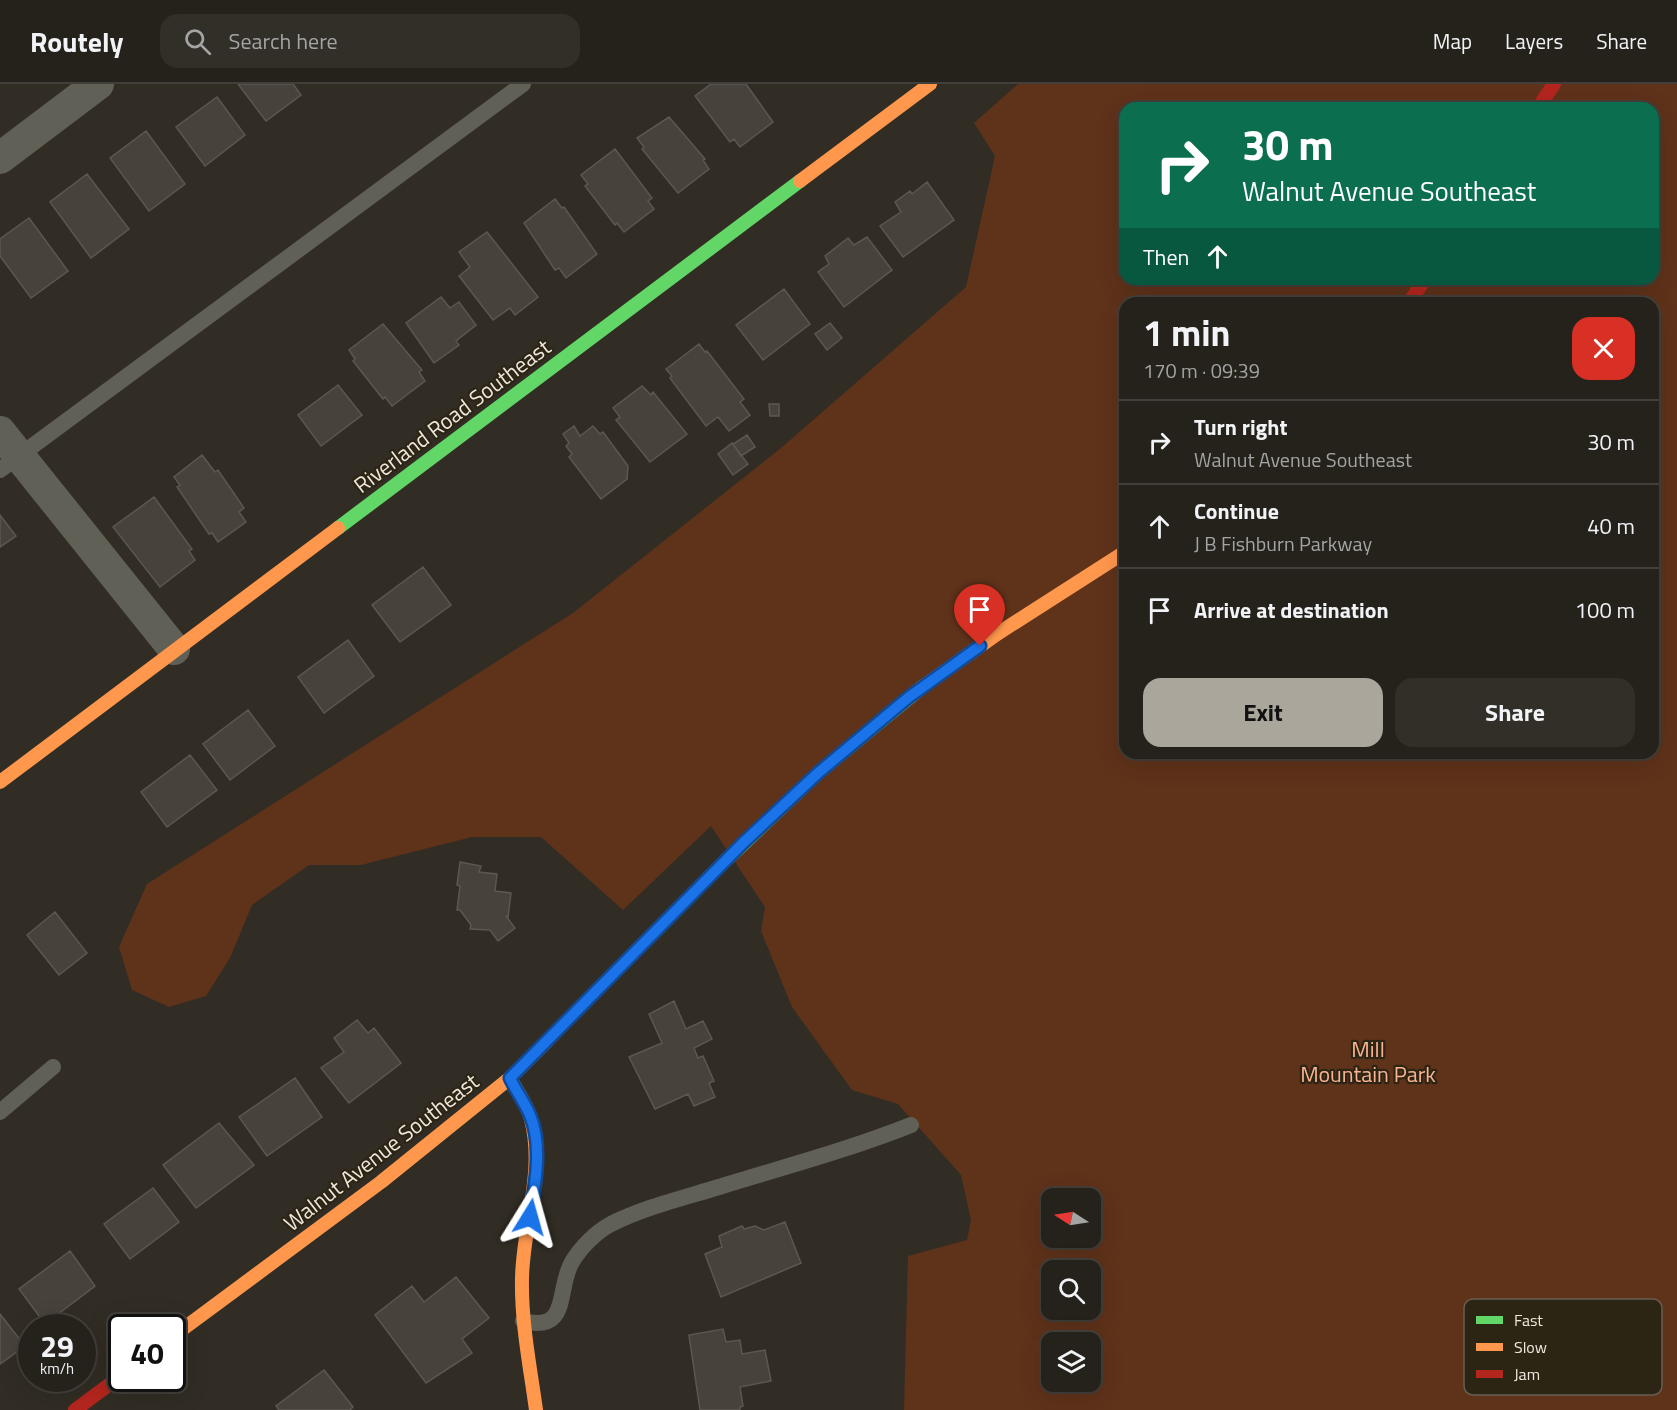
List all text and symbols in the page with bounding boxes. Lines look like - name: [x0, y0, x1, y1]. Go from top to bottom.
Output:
- search box: [160, 14, 580, 68]
- text: Routely: [30, 20, 124, 63]
- text: Search here: [229, 24, 338, 58]
- icon: search: [181, 25, 214, 58]
- text: Map: [1433, 25, 1472, 57]
- text: Layers: [1505, 25, 1563, 57]
- text: Share: [1596, 25, 1647, 57]
- text: 30 m: [1242, 112, 1334, 176]
- icon: right: [1143, 126, 1221, 204]
- text: Walnut Avenue Southeast: [1242, 170, 1536, 211]
- text: Then: [1143, 240, 1189, 274]
- icon: ahead: [1201, 240, 1234, 273]
- text: 1 min: [1143, 305, 1230, 360]
- button: close: [1572, 317, 1635, 380]
- street label: Riverland Road Southeast: [346, 330, 558, 502]
- text: 170 m · 09:39: [1143, 355, 1260, 386]
- text: Turn right: [1194, 410, 1288, 444]
- text: 30 m: [1587, 425, 1635, 459]
- icon: right: [1143, 426, 1176, 459]
- text: Walnut Avenue Southeast: [1194, 444, 1412, 475]
- text: Continue: [1194, 494, 1279, 528]
- text: 40 m: [1587, 509, 1635, 543]
- icon: ahead: [1143, 510, 1176, 543]
- text: J B Fishburn Parkway: [1194, 528, 1372, 559]
- pin: [954, 584, 1005, 646]
- icon: arrive: [963, 593, 996, 626]
- text: Arrive at destination: [1194, 593, 1389, 627]
- text: 100 m: [1575, 593, 1635, 627]
- icon: arrive: [1143, 594, 1176, 627]
- button: Exit: [1143, 678, 1383, 747]
- button: Share: [1395, 678, 1635, 747]
- park label: Mill Mountain Park: [1300, 1032, 1436, 1091]
- street label: Walnut Avenue Southeast: [276, 1065, 486, 1239]
- position arrow: [498, 1185, 562, 1249]
- north arrow: [1041, 1188, 1101, 1248]
- map controls: [1041, 1188, 1101, 1392]
- button: search: [1041, 1260, 1101, 1320]
- legend: [1464, 1299, 1662, 1395]
- text: Fast: [1514, 1308, 1543, 1332]
- speed limit sign: 40: [108, 1314, 186, 1392]
- text: 29: [40, 1323, 74, 1369]
- button: layers: [1041, 1332, 1101, 1392]
- text: Slow: [1514, 1335, 1547, 1359]
- text: km/h: [40, 1357, 74, 1380]
- text: Jam: [1514, 1362, 1540, 1386]

